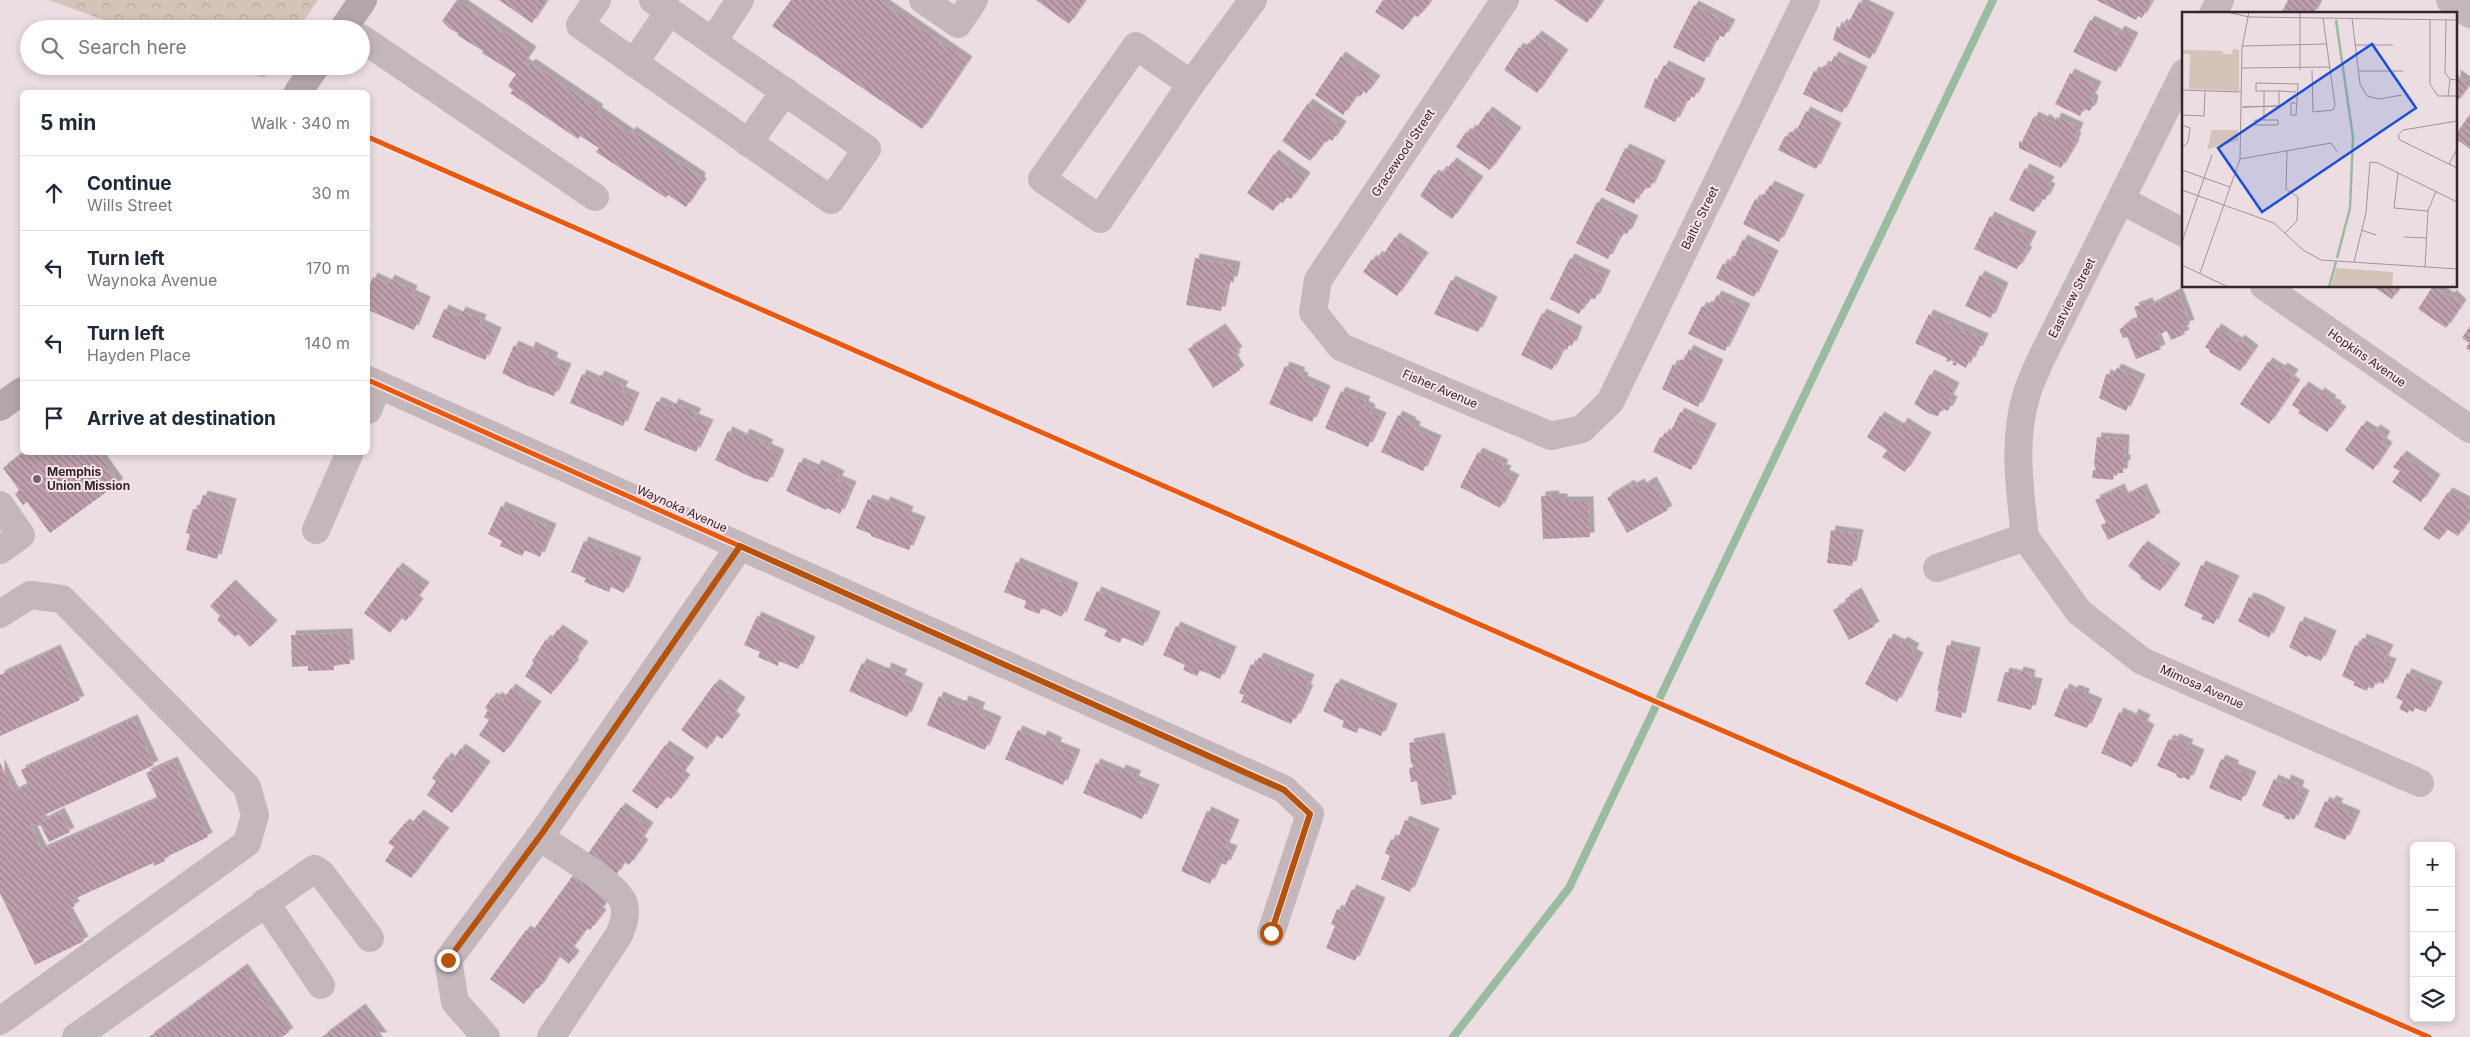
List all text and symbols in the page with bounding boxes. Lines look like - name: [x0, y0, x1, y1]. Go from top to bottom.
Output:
- inset map: [2182, 12, 2458, 288]
- search box: [20, 20, 370, 75]
- icon: search: [38, 34, 66, 62]
- text: Search here: [78, 36, 187, 59]
- street label: Gracewood Street: [1368, 106, 1437, 199]
- text: 5 min: [40, 110, 96, 135]
- text: Walk · 340 m: [251, 113, 350, 133]
- text: Continue: [87, 172, 172, 195]
- icon: ahead: [40, 179, 68, 207]
- text: 30 m: [312, 183, 350, 203]
- street label: Baltic Street: [1678, 184, 1721, 252]
- text: Wills Street: [87, 195, 172, 215]
- text: Turn left: [87, 247, 165, 270]
- icon: left: [40, 254, 68, 282]
- street label: Eastview Street: [2045, 255, 2098, 340]
- text: 170 m: [306, 258, 350, 278]
- text: Waynoka Avenue: [87, 270, 217, 290]
- text: Turn left: [87, 322, 165, 345]
- street label: Hopkins Avenue: [2325, 325, 2409, 390]
- icon: left: [40, 329, 68, 357]
- text: 140 m: [305, 333, 350, 353]
- text: Hayden Place: [87, 345, 191, 365]
- street label: Fisher Avenue: [1400, 366, 1480, 411]
- icon: arrive: [40, 404, 68, 432]
- text: Arrive at destination: [87, 407, 276, 430]
- place label: Memphis Union Mission: [47, 464, 130, 493]
- marker: Memphis Union Mission: [31, 473, 43, 485]
- street label: Waynoka Avenue: [635, 482, 730, 535]
- street label: Mimosa Avenue: [2158, 661, 2246, 712]
- map controls: [2410, 842, 2455, 1022]
- button: +: [2410, 842, 2455, 887]
- button: −: [2410, 887, 2455, 932]
- route start: [1260, 922, 1283, 945]
- button: locate: [2410, 932, 2455, 977]
- route end: [437, 949, 460, 972]
- button: layers: [2410, 977, 2455, 1022]

